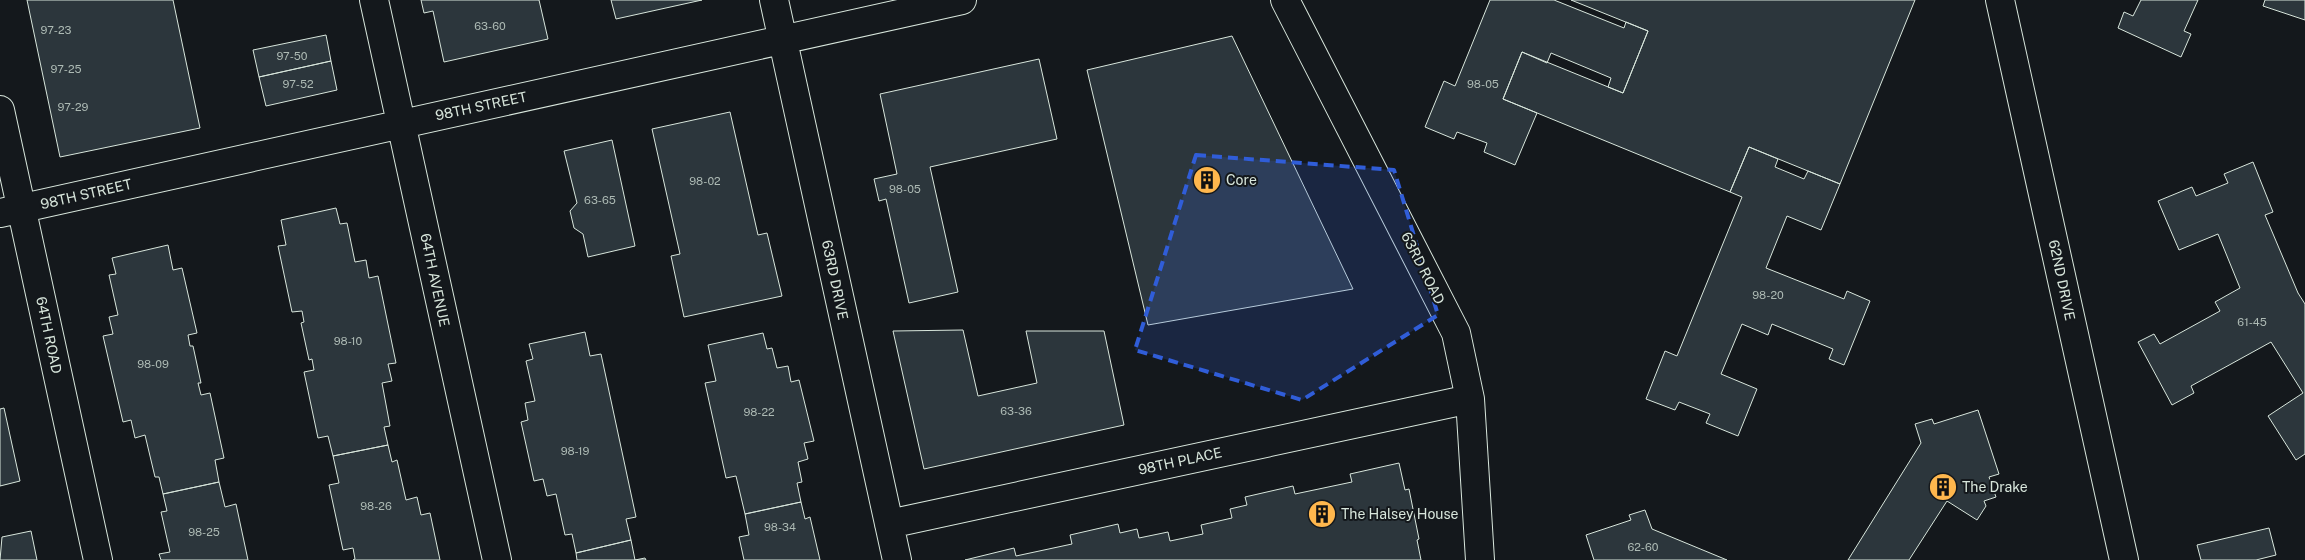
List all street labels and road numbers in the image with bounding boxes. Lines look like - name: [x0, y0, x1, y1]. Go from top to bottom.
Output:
- street label: 98TH STREET: [434, 88, 528, 124]
- street label: 98TH STREET: [39, 176, 133, 212]
- street label: 63RD ROAD: [1398, 229, 1448, 307]
- street label: 64TH AVENUE: [417, 232, 453, 328]
- street label: 62ND DRIVE: [2046, 238, 2078, 322]
- street label: 63RD DRIVE: [819, 239, 851, 321]
- street label: 64TH ROAD: [33, 295, 65, 375]
- street label: 98TH PLACE: [1137, 444, 1223, 478]

